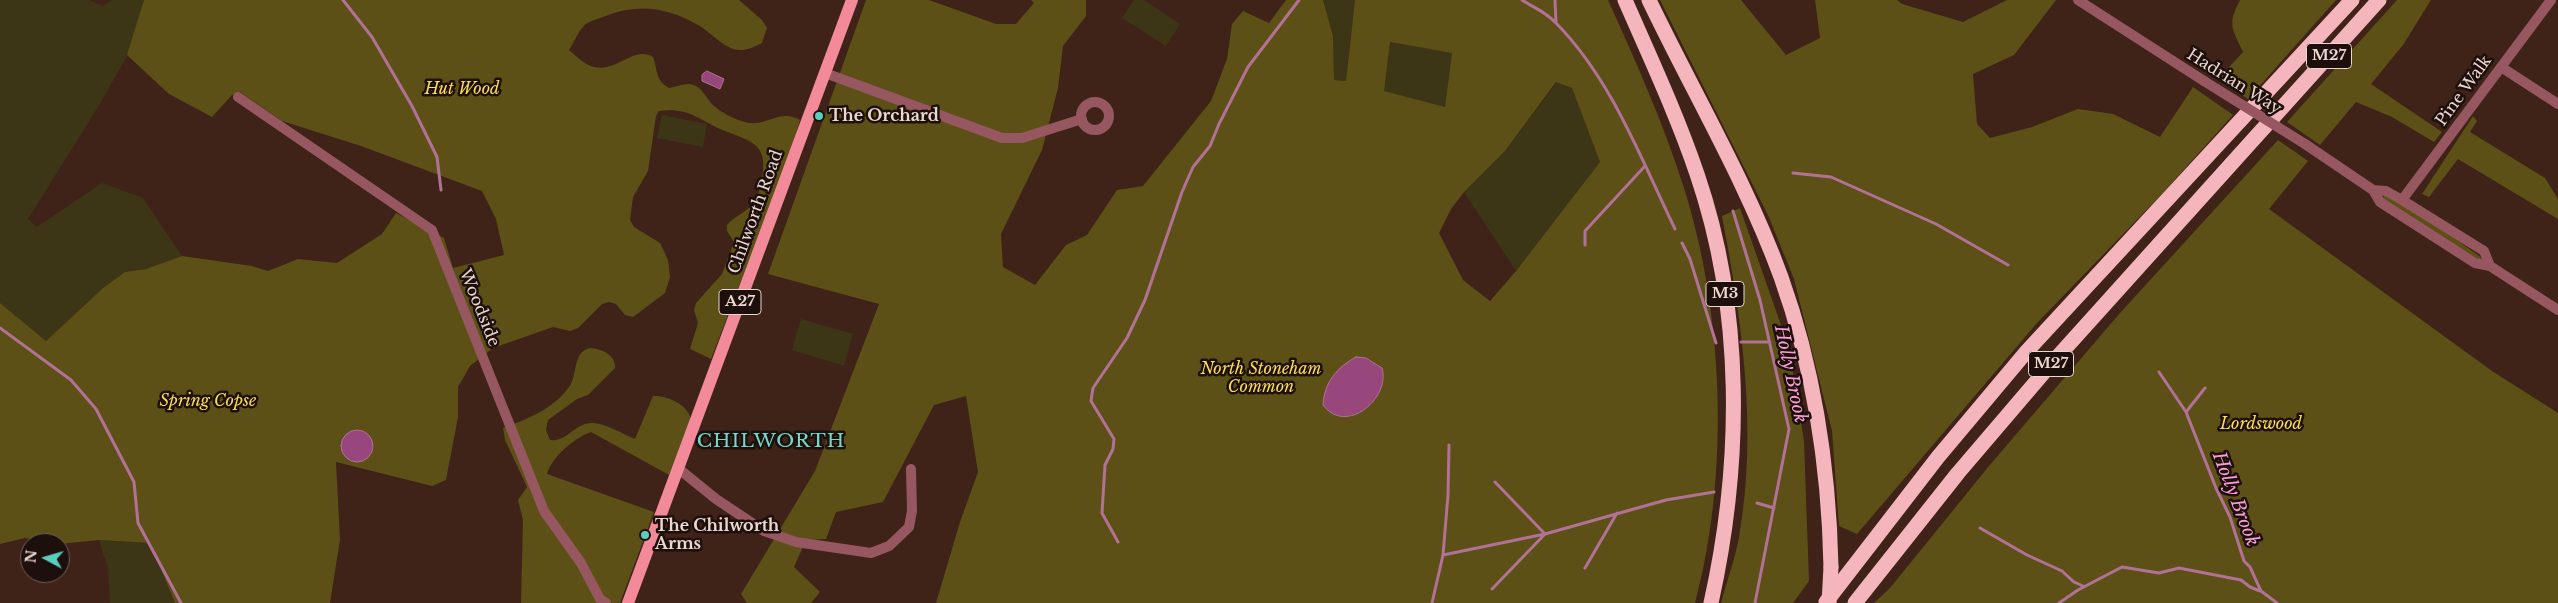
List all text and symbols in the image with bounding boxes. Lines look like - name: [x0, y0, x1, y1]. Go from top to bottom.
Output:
- road number: M27: [2306, 44, 2352, 68]
- street label: Hadrian Way: [2183, 45, 2285, 119]
- street label: Pine Walk: [2432, 52, 2496, 130]
- park label: Hut Wood: [424, 79, 500, 99]
- place label: The Orchard: [829, 106, 939, 126]
- marker: The Orchard: [813, 110, 825, 122]
- street label: Chilworth Road: [725, 148, 787, 276]
- street label: Woodside: [455, 266, 503, 350]
- road number: M3: [1706, 282, 1744, 306]
- road number: A27: [719, 290, 761, 314]
- water label: Holly Brook: [1769, 323, 1811, 425]
- road number: M27: [2028, 352, 2074, 376]
- park label: North Stoneham Common: [1201, 359, 1321, 397]
- park label: Spring Copse: [160, 391, 256, 411]
- park label: Lordswood: [2220, 414, 2302, 434]
- district label: CHILWORTH: [696, 431, 846, 453]
- water label: Holly Brook: [2207, 449, 2263, 549]
- place label: The Chilworth Arms: [655, 516, 779, 554]
- marker: The Chilworth Arms: [639, 529, 651, 541]
- north arrow: [20, 533, 70, 583]
- text: N: [21, 549, 41, 564]

